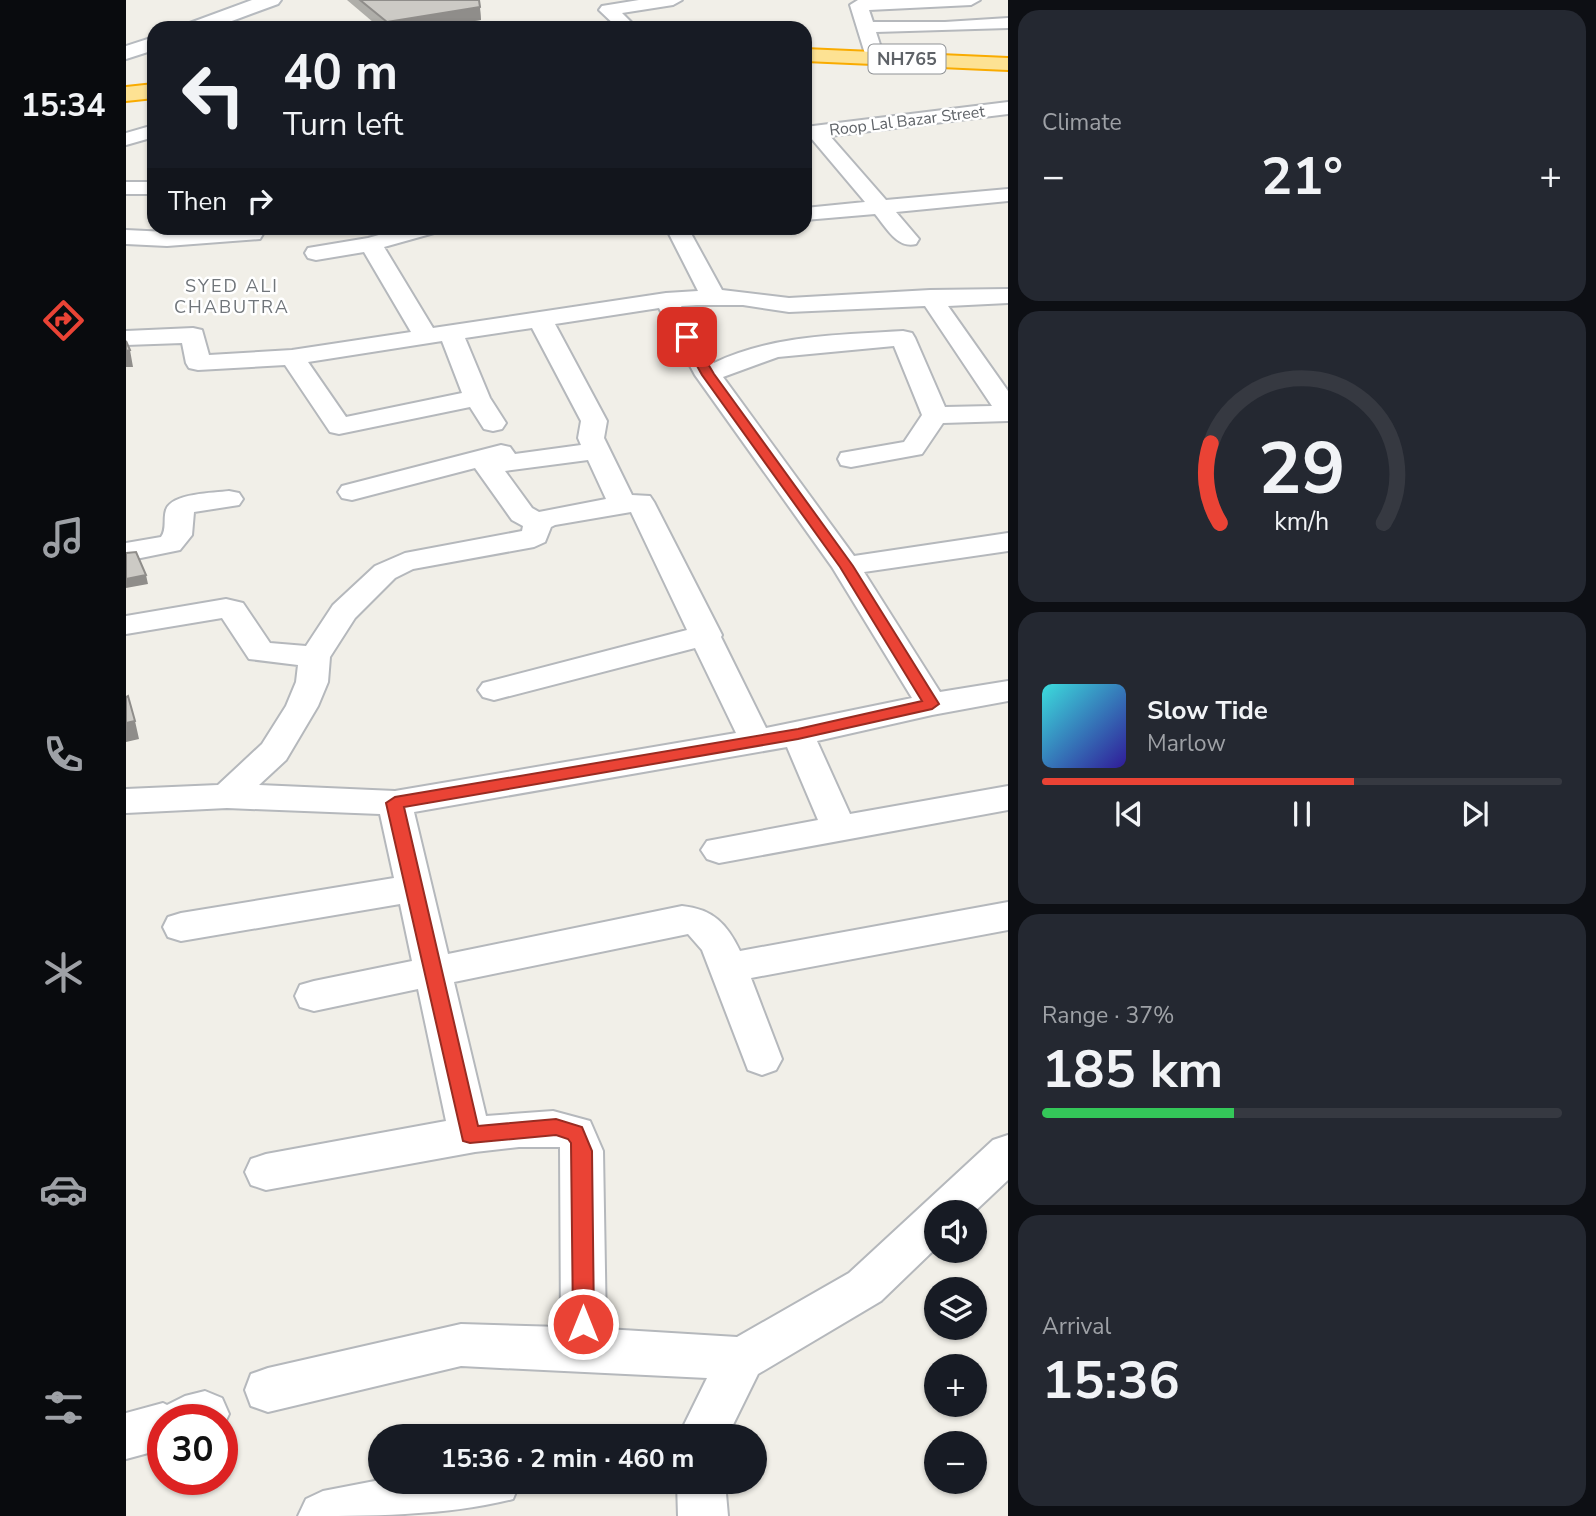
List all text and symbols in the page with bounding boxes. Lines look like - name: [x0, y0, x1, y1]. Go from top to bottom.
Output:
- text: 40 m: [283, 39, 398, 106]
- road number: NH765: [868, 44, 946, 74]
- icon: left: [168, 49, 259, 140]
- text: 15:34: [21, 84, 105, 127]
- street label: Roop Lal Bazar Street: [828, 101, 986, 141]
- text: Turn left: [283, 103, 403, 146]
- text: Climate: [1042, 107, 1122, 138]
- text: 21°: [1261, 141, 1343, 212]
- text: −: [1042, 151, 1065, 202]
- text: +: [1539, 151, 1562, 202]
- icon: right: [241, 182, 279, 220]
- text: Then: [168, 184, 227, 219]
- district label: SYED ALI CHABUTRA: [174, 274, 290, 319]
- icon: directions: [39, 296, 88, 345]
- pin: [657, 307, 717, 367]
- icon: arrive: [668, 318, 706, 356]
- text: 29: [1258, 419, 1346, 519]
- text: km/h: [1274, 505, 1330, 539]
- icon: music: [39, 513, 88, 562]
- text: Slow Tide: [1147, 693, 1268, 728]
- text: Marlow: [1147, 728, 1226, 759]
- icon: phone: [39, 730, 88, 779]
- icon: previous: [1110, 795, 1148, 833]
- icon: pause: [1283, 795, 1321, 833]
- icon: next: [1456, 795, 1494, 833]
- icon: climate: [39, 948, 88, 997]
- text: Range · 37%: [1042, 1000, 1174, 1031]
- text: 185 km: [1042, 1034, 1223, 1105]
- icon: car: [39, 1165, 88, 1214]
- map controls: [924, 1200, 987, 1494]
- button: sound: [924, 1200, 987, 1263]
- button: layers: [924, 1277, 987, 1340]
- position arrow: [546, 1287, 620, 1361]
- text: Arrival: [1042, 1311, 1111, 1342]
- text: 15:36: [1042, 1345, 1180, 1416]
- button: +: [924, 1354, 987, 1417]
- icon: filters: [39, 1383, 88, 1432]
- speed limit sign: 30: [147, 1404, 238, 1495]
- button: −: [924, 1431, 987, 1494]
- text: 15:36 · 2 min · 460 m: [441, 1441, 694, 1476]

